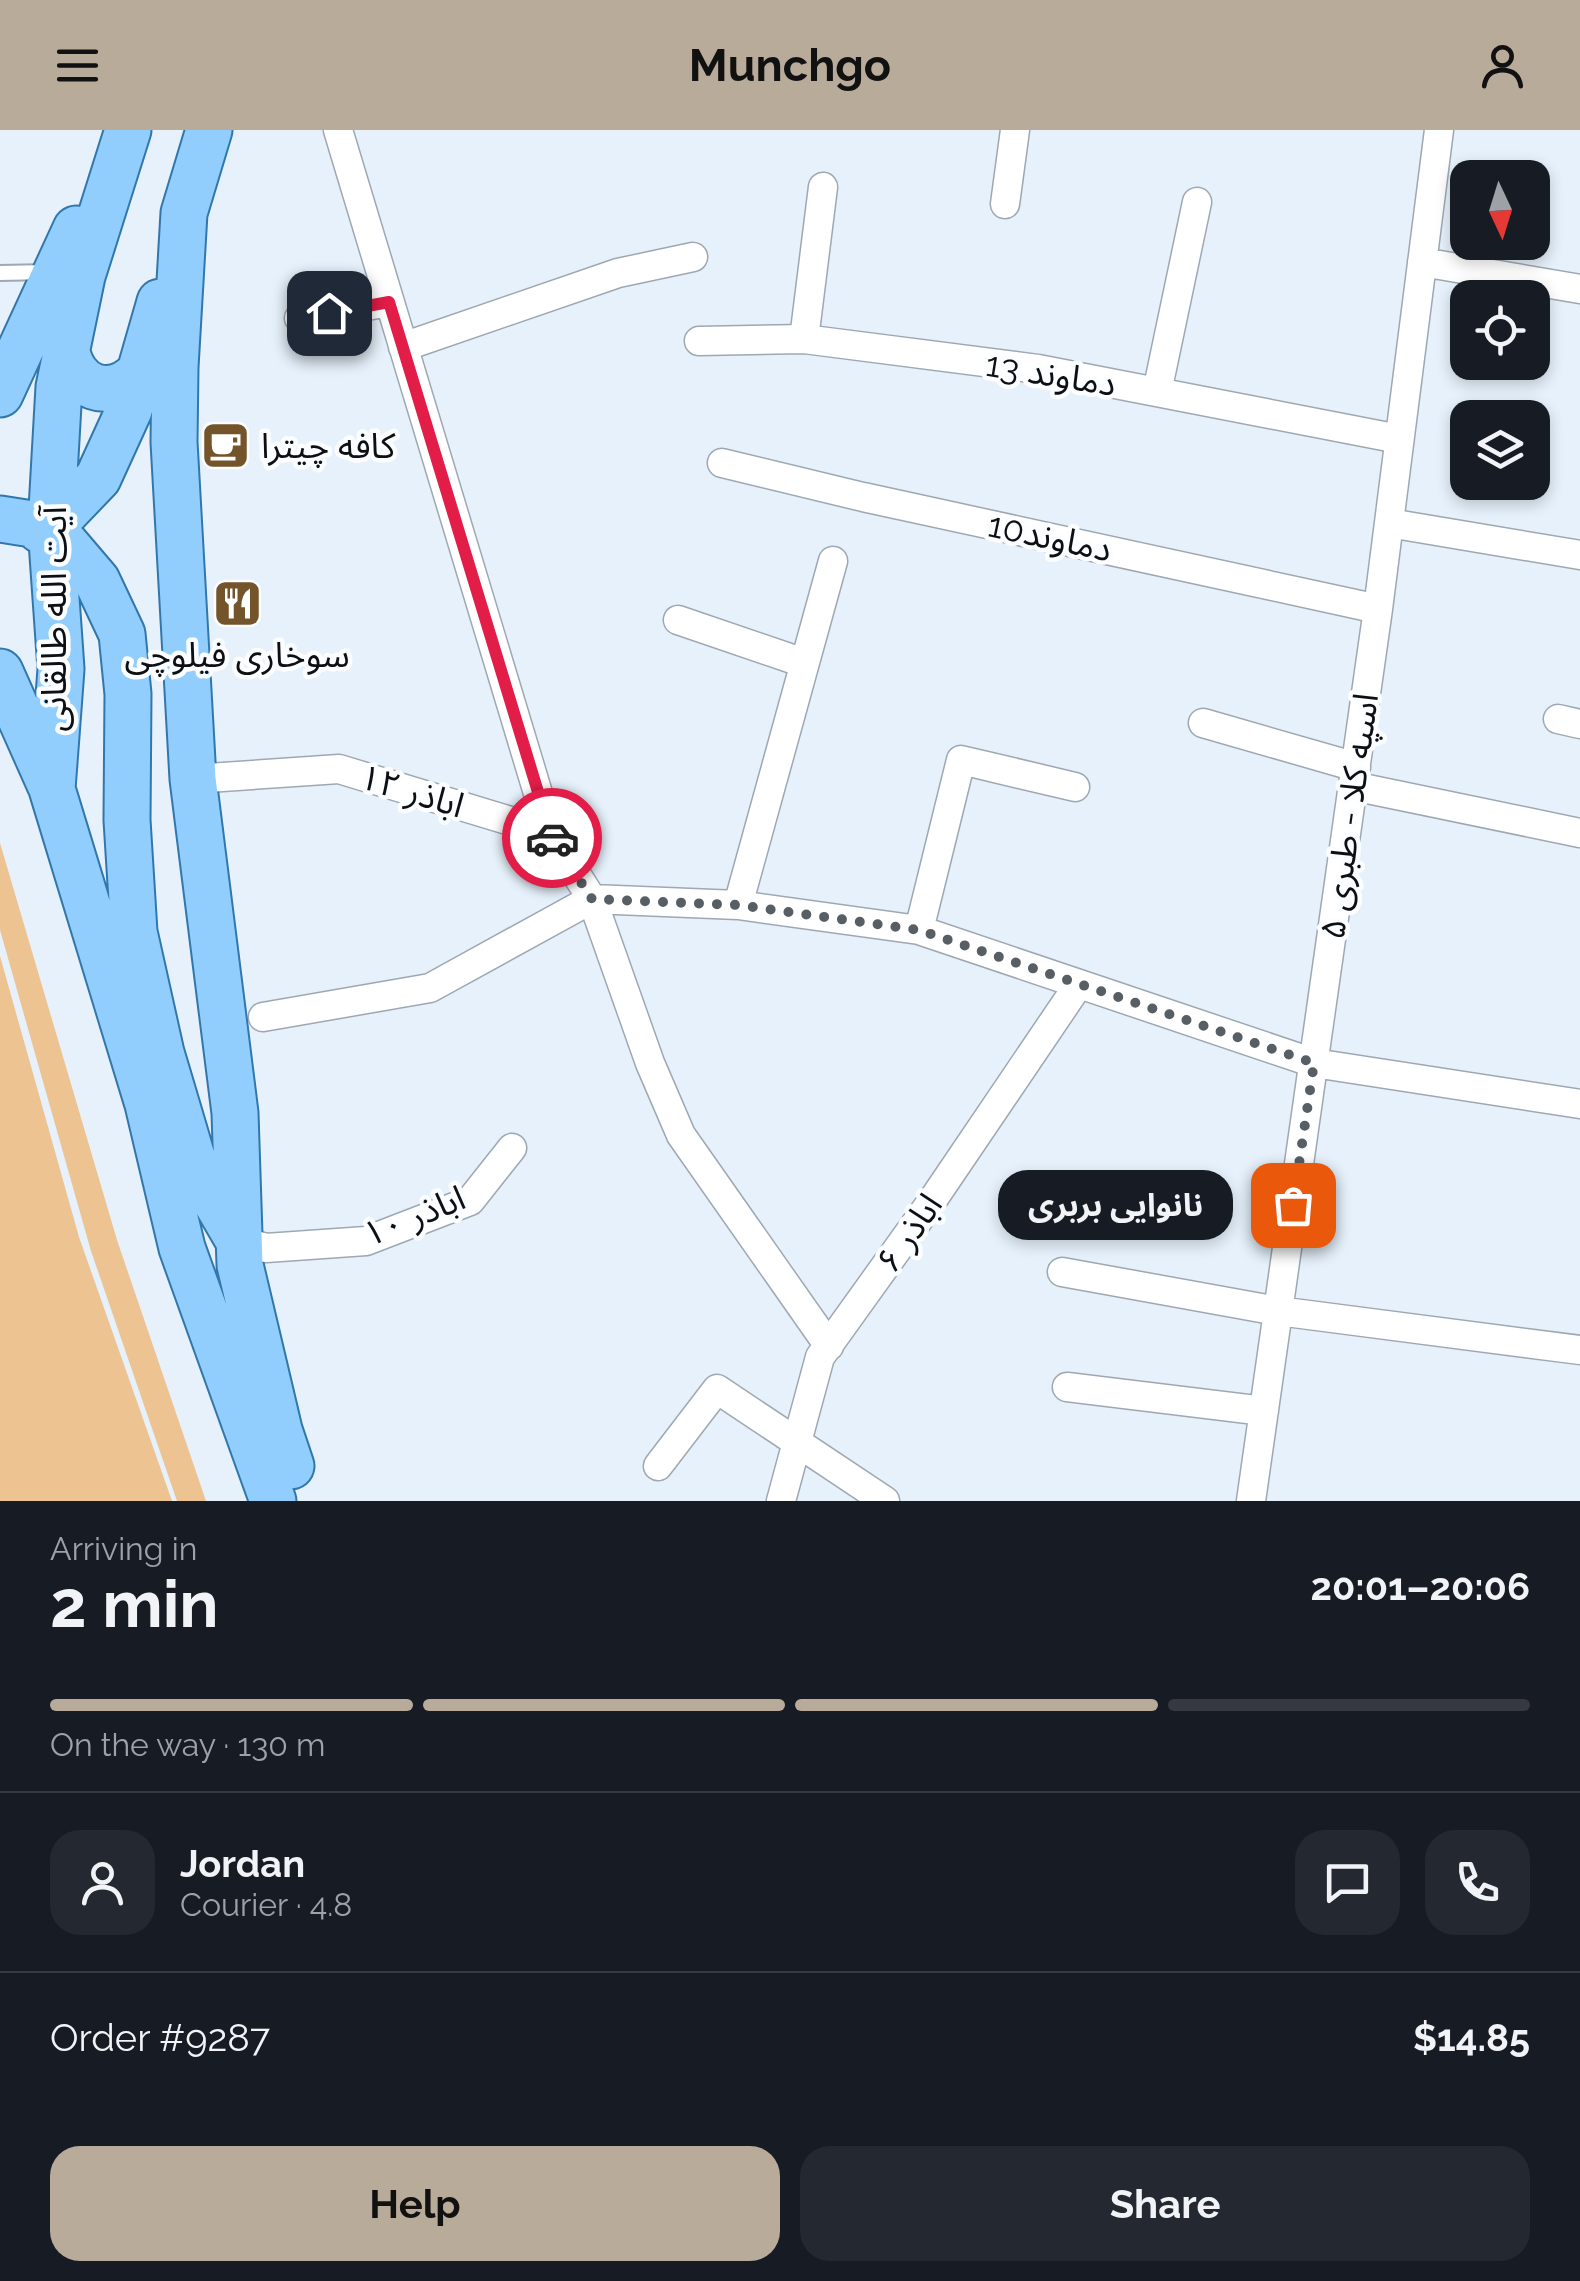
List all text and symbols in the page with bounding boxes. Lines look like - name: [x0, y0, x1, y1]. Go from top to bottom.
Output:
- icon: menu: [50, 38, 105, 93]
- icon: person: [1475, 38, 1530, 93]
- text: Munchgo: [689, 39, 891, 92]
- north arrow: [1450, 160, 1550, 260]
- map controls: [1450, 160, 1550, 500]
- pin: [287, 271, 372, 356]
- button: locate: [1450, 280, 1550, 380]
- icon: home: [302, 286, 357, 341]
- street label: دماوند 13: [983, 343, 1119, 404]
- button: layers: [1450, 400, 1550, 500]
- cafe icon: کافه چیترا: [200, 420, 252, 472]
- place label: کافه چیترا: [261, 425, 396, 468]
- street label: دماوند10: [985, 503, 1116, 570]
- street label: آیت الله طالقانی: [33, 505, 74, 732]
- restaurant icon: سوخاری فیلوچی: [211, 577, 263, 629]
- place label: سوخاری فیلوچی: [124, 634, 350, 677]
- street label: اسپه کلا - طبری ۵: [1311, 690, 1388, 942]
- street label: اباذر ۱۲: [355, 755, 469, 827]
- courier: [502, 788, 602, 888]
- icon: car: [525, 811, 580, 866]
- pin: [1251, 1163, 1336, 1248]
- callout: نانوایی بربری: [998, 1170, 1233, 1240]
- street label: اباذر ۱۰: [357, 1177, 471, 1255]
- icon: bag: [1266, 1178, 1321, 1233]
- street label: اباذر ۶: [867, 1186, 951, 1280]
- text: نانوایی بربری: [1028, 1186, 1203, 1223]
- text: Arriving in: [50, 1530, 197, 1567]
- text: 20:01–20:06: [1310, 1564, 1530, 1609]
- text: 2 min: [50, 1566, 219, 1642]
- text: On the way · 130 m: [50, 1726, 326, 1763]
- button: person: [50, 1830, 155, 1935]
- button: chat: [1295, 1830, 1400, 1935]
- button: phone: [1425, 1830, 1530, 1935]
- text: Jordan: [180, 1841, 305, 1886]
- text: Courier · 4.8: [180, 1886, 352, 1923]
- text: Order #9287: [50, 2015, 270, 2060]
- text: $14.85: [1413, 2015, 1530, 2060]
- button: Help: [50, 2146, 780, 2261]
- button: Share: [800, 2146, 1530, 2261]

